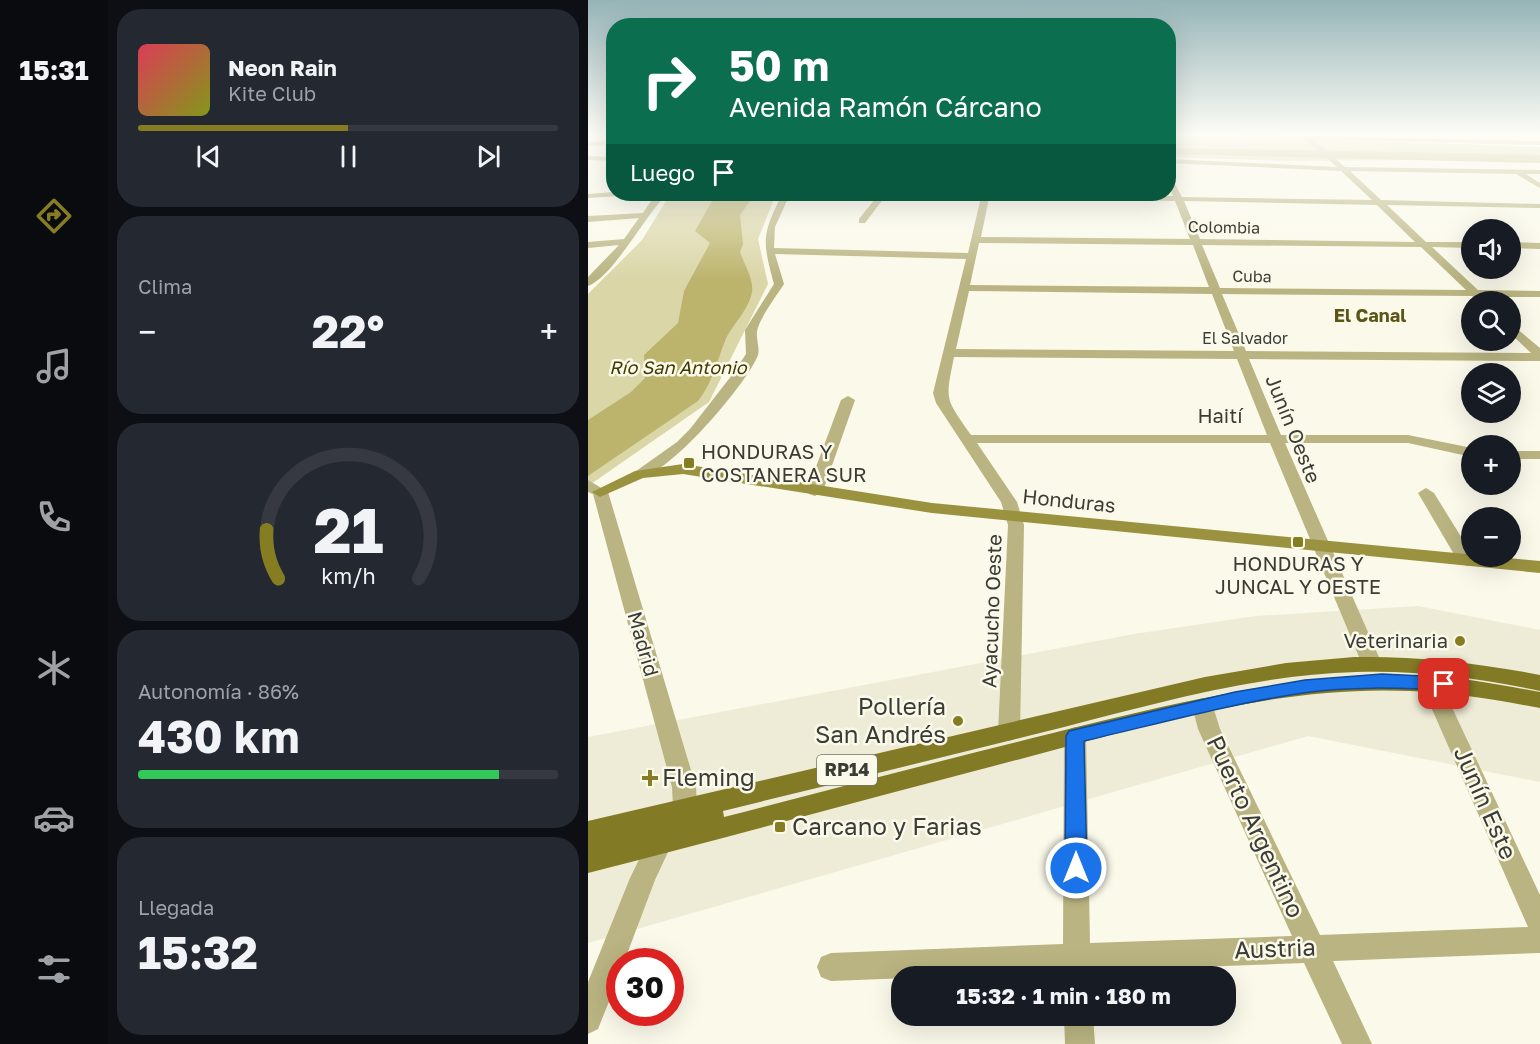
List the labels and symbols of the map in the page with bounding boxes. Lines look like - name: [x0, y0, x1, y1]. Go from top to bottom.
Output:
- street label: Colombia: [1188, 216, 1260, 238]
- street label: Cuba: [1232, 266, 1272, 286]
- district label: El Canal: [1334, 304, 1406, 326]
- street label: El Salvador: [1202, 328, 1288, 348]
- water label: Río San Antonio: [609, 356, 748, 378]
- street label: Junín Oeste: [1261, 371, 1327, 486]
- street label: Haití: [1197, 403, 1244, 427]
- place label: HONDURAS Y COSTANERA SUR: [701, 439, 867, 486]
- marker: HONDURAS Y COSTANERA SUR: [682, 456, 696, 470]
- street label: Honduras: [1021, 483, 1117, 517]
- street label: Ayacucho Oeste: [976, 534, 1006, 688]
- marker: HONDURAS Y JUNCAL Y OESTE: [1291, 535, 1305, 549]
- place label: HONDURAS Y JUNCAL Y OESTE: [1215, 551, 1381, 598]
- street label: Madrid: [623, 609, 665, 679]
- place label: Veterinaria: [1343, 628, 1448, 652]
- marker: Veterinaria: [1453, 634, 1467, 648]
- pin: [1418, 658, 1469, 709]
- place label: Pollería San Andrés: [815, 691, 946, 748]
- marker: Pollería San Andrés: [951, 714, 965, 728]
- street label: Puerto Argentino: [1201, 731, 1311, 922]
- street label: Junín Este: [1449, 741, 1524, 863]
- road number: RP14: [817, 755, 877, 785]
- place label: Fleming: [662, 762, 755, 791]
- marker: Fleming: [643, 771, 657, 785]
- place label: Carcano y Farias: [792, 811, 982, 840]
- marker: Carcano y Farias: [773, 820, 787, 834]
- position arrow: [1044, 836, 1108, 900]
- street label: Austria: [1234, 932, 1316, 963]
- speed limit sign: 30: [606, 948, 684, 1026]

